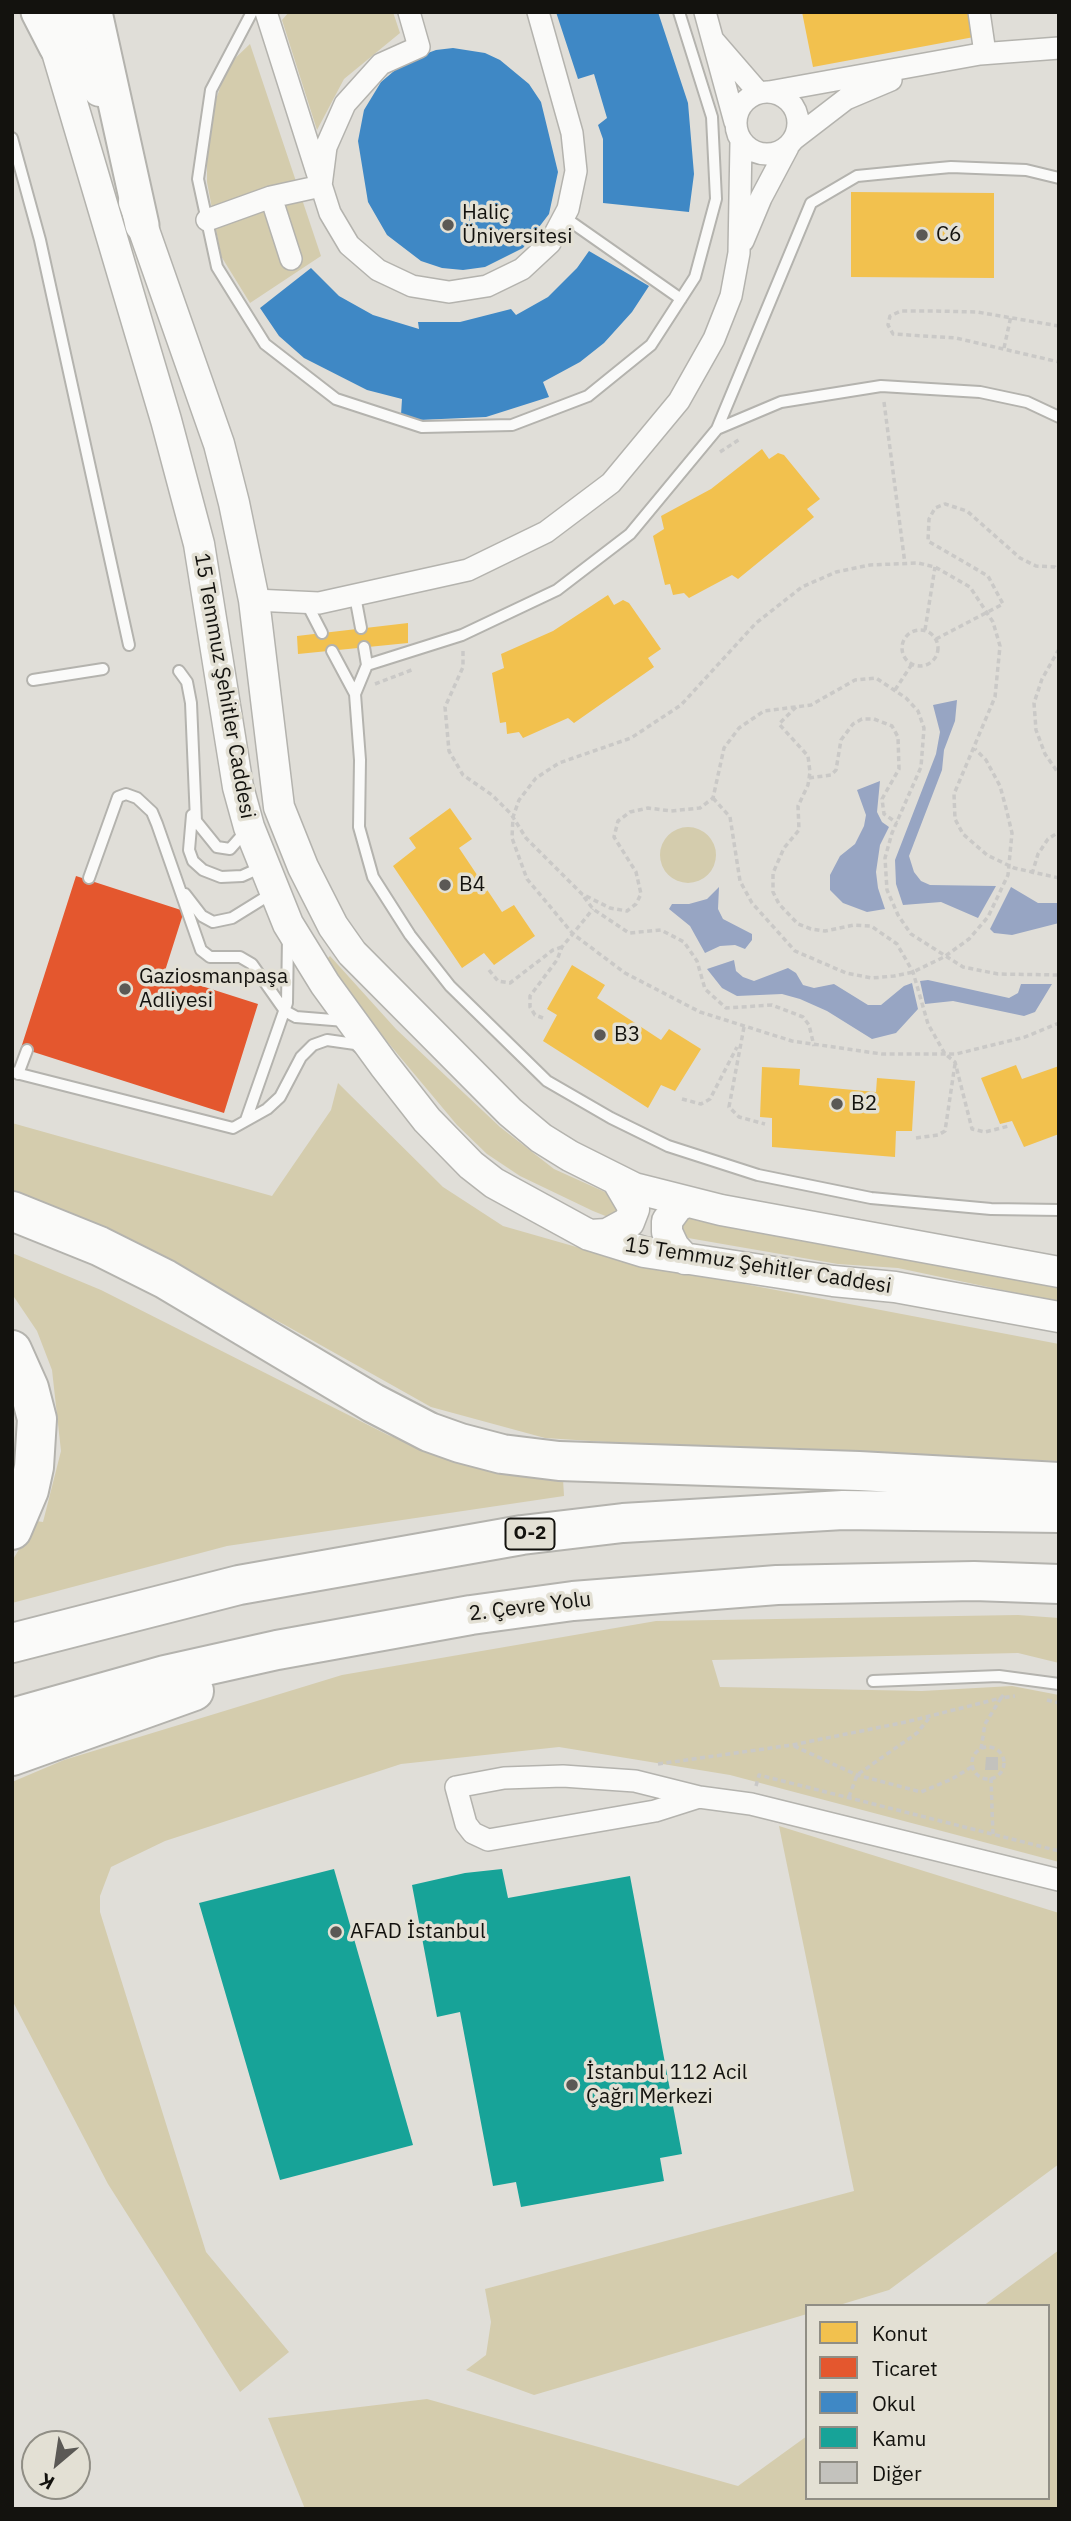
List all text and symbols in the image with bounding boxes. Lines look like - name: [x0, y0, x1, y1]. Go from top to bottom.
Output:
- place label: Haliç Üniversitesi: [462, 200, 573, 250]
- marker: Haliç Üniversitesi: [440, 217, 456, 233]
- place label: C6: [936, 222, 962, 248]
- marker: C6: [914, 227, 930, 243]
- street label: 15 Temmuz Şehitler Caddesi: [188, 551, 260, 821]
- place label: B4: [459, 872, 485, 898]
- marker: B4: [437, 877, 453, 893]
- place label: Gaziosmanpaşa Adliyesi: [139, 964, 288, 1014]
- marker: Gaziosmanpaşa Adliyesi: [117, 981, 133, 997]
- place label: B3: [614, 1022, 640, 1048]
- marker: B3: [592, 1027, 608, 1043]
- place label: B2: [851, 1091, 877, 1117]
- marker: B2: [829, 1096, 845, 1112]
- street label: 15 Temmuz Şehitler Caddesi: [623, 1232, 893, 1300]
- road number: O-2: [505, 1518, 554, 1550]
- street label: 2. Çevre Yolu: [467, 1587, 593, 1627]
- place label: AFAD İstanbul: [350, 1919, 486, 1945]
- marker: AFAD İstanbul: [328, 1924, 344, 1940]
- place label: İstanbul 112 Acil Çağrı Merkezi: [586, 2060, 748, 2110]
- marker: İstanbul 112 Acil Çağrı Merkezi: [564, 2077, 580, 2093]
- legend: [805, 2304, 1050, 2500]
- text: Konut: [872, 2319, 928, 2347]
- text: Ticaret: [872, 2354, 938, 2382]
- text: Okul: [872, 2389, 915, 2417]
- text: Kamu: [872, 2424, 926, 2452]
- north arrow: [21, 2430, 91, 2500]
- text: Diğer: [872, 2459, 922, 2487]
- text: K: [35, 2468, 58, 2495]

